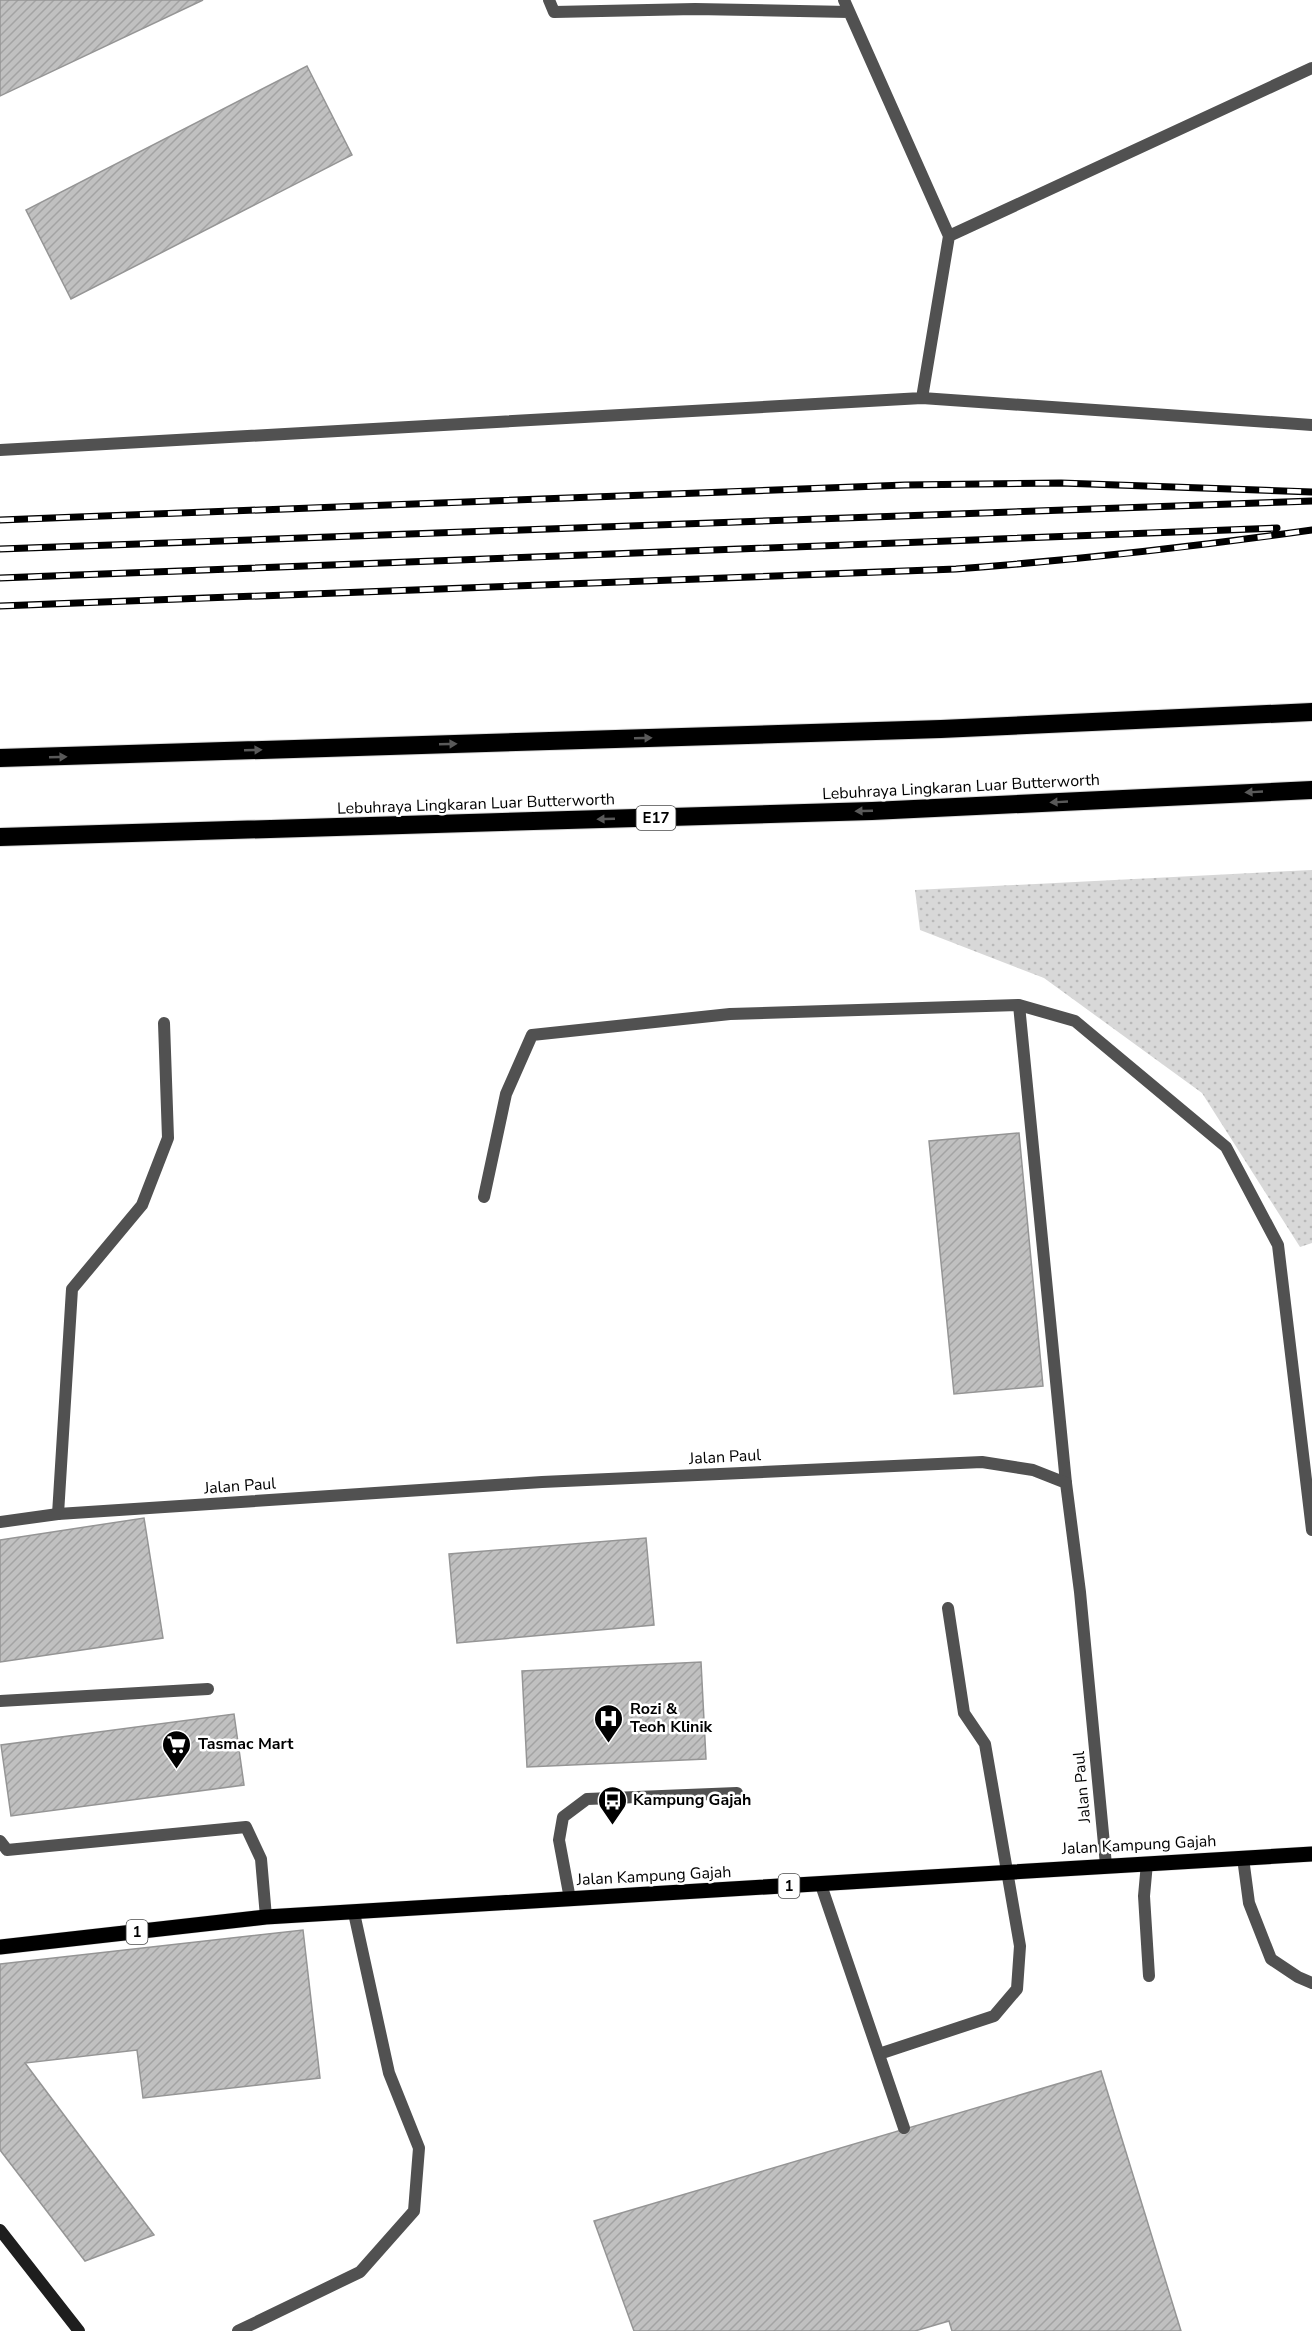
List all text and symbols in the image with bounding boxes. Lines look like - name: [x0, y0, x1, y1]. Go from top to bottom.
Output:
- one-way arrow: [634, 734, 653, 743]
- one-way arrow: [439, 740, 458, 749]
- one-way arrow: [244, 746, 263, 755]
- one-way arrow: [49, 752, 68, 761]
- street label: Lebuhraya Lingkaran Luar Butterworth: [822, 769, 1100, 805]
- street label: Lebuhraya Lingkaran Luar Butterworth: [337, 788, 615, 820]
- one-way arrow: [1244, 788, 1263, 797]
- one-way arrow: [1049, 797, 1068, 806]
- road number: E17: [636, 806, 676, 830]
- one-way arrow: [855, 807, 874, 816]
- one-way arrow: [597, 814, 616, 824]
- street label: Jalan Paul: [687, 1444, 762, 1470]
- street label: Jalan Paul: [202, 1472, 277, 1500]
- place label: Rozi & Teoh Klinik: [630, 1698, 713, 1738]
- hospital icon: Rozi & Teoh Klinik: [593, 1702, 625, 1744]
- supermarket icon: Tasmac Mart: [161, 1728, 193, 1770]
- place label: Tasmac Mart: [198, 1733, 294, 1755]
- street label: Jalan Paul: [1068, 1750, 1096, 1825]
- bus stop icon: Kampung Gajah: [596, 1784, 628, 1826]
- place label: Kampung Gajah: [633, 1789, 751, 1811]
- street label: Jalan Kampung Gajah: [1060, 1830, 1217, 1860]
- street label: Jalan Kampung Gajah: [575, 1861, 732, 1891]
- road number: 1: [778, 1874, 800, 1898]
- road number: 1: [126, 1920, 148, 1944]

